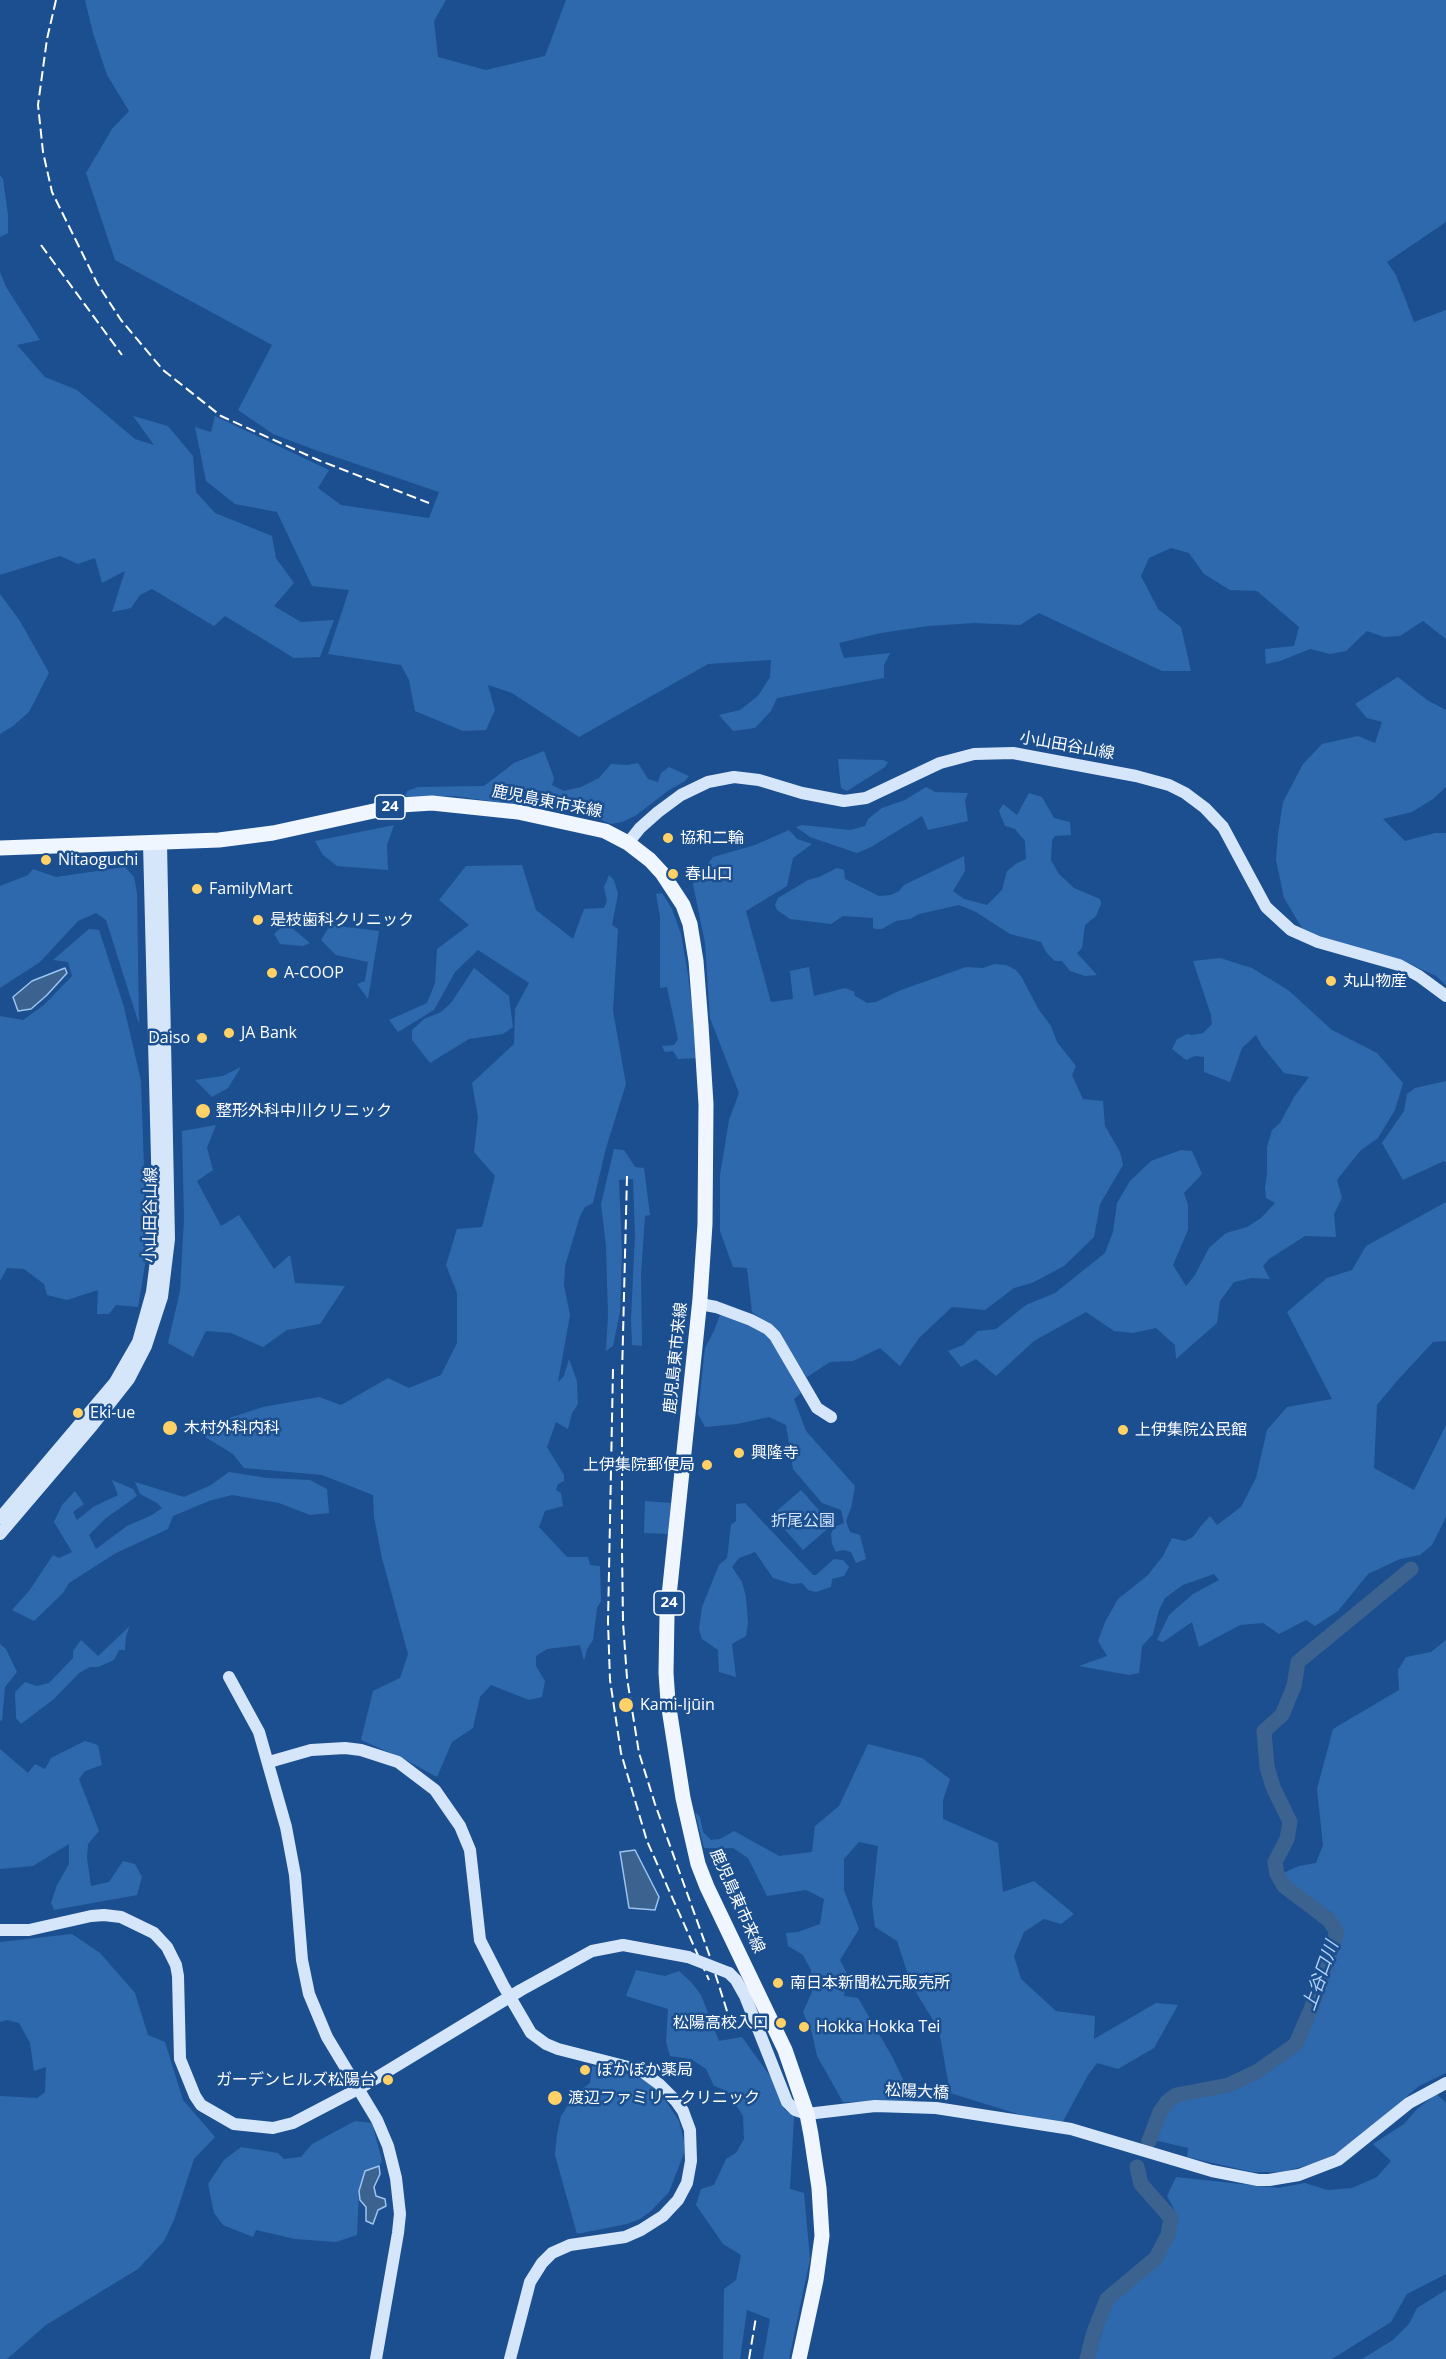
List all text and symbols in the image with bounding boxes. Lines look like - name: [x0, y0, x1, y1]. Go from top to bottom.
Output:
- street label: 小山田谷山線: [1018, 728, 1116, 764]
- street label: 鹿児島東市来線: [490, 782, 604, 822]
- road number: 24: [375, 795, 405, 819]
- place label: 協和二輪: [680, 828, 744, 848]
- marker: 協和二輪: [661, 831, 675, 845]
- place label: Nitaoguchi: [58, 850, 138, 870]
- marker: Nitaoguchi: [39, 853, 53, 867]
- place label: 春山口: [685, 864, 733, 884]
- marker: 春山口: [666, 867, 680, 881]
- place label: FamilyMart: [209, 879, 293, 899]
- marker: FamilyMart: [190, 882, 204, 896]
- place label: 是枝歯科クリニック: [270, 910, 414, 930]
- marker: 是枝歯科クリニック: [251, 913, 265, 927]
- place label: A-COOP: [284, 963, 344, 983]
- marker: A-COOP: [265, 966, 279, 980]
- place label: 丸山物産: [1343, 971, 1407, 991]
- marker: 丸山物産: [1324, 974, 1338, 988]
- place label: JA Bank: [241, 1023, 297, 1043]
- marker: JA Bank: [222, 1026, 236, 1040]
- place label: Daiso: [148, 1028, 190, 1048]
- marker: Daiso: [195, 1031, 209, 1045]
- place label: 整形外科中川クリニック: [216, 1101, 392, 1121]
- marker: 整形外科中川クリニック: [194, 1102, 212, 1120]
- street label: 小山田谷山線: [141, 1167, 161, 1263]
- street label: 鹿児島東市来線: [661, 1301, 691, 1415]
- place label: Eki-ue: [90, 1403, 135, 1423]
- marker: Eki-ue: [71, 1406, 85, 1420]
- place label: 木村外科内科: [184, 1418, 280, 1438]
- marker: 木村外科内科: [161, 1419, 179, 1437]
- place label: 上伊集院公民館: [1135, 1420, 1247, 1440]
- marker: 上伊集院公民館: [1116, 1423, 1130, 1437]
- place label: 興隆寺: [751, 1443, 799, 1463]
- marker: 興隆寺: [732, 1446, 746, 1460]
- place label: 上伊集院郵便局: [583, 1455, 695, 1475]
- marker: 上伊集院郵便局: [700, 1458, 714, 1472]
- park label: 折尾公園: [771, 1511, 835, 1531]
- road number: 24: [654, 1591, 684, 1615]
- place label: Kami-Ijūin: [640, 1695, 715, 1715]
- marker: Kami-Ijūin: [617, 1696, 635, 1714]
- street label: 鹿児島東市来線: [705, 1846, 769, 1956]
- water label: 上谷口川: [1299, 1938, 1343, 2014]
- place label: 南日本新聞松元販売所: [790, 1973, 950, 1993]
- marker: 南日本新聞松元販売所: [771, 1976, 785, 1990]
- place label: 松陽高校入口: [673, 2013, 769, 2033]
- marker: 松陽高校入口: [774, 2016, 788, 2030]
- place label: Hokka Hokka Tei: [816, 2017, 940, 2037]
- marker: Hokka Hokka Tei: [797, 2020, 811, 2034]
- place label: ぽかぽか薬局: [597, 2060, 693, 2080]
- marker: ぽかぽか薬局: [578, 2063, 592, 2077]
- place label: ガーデンヒルズ松陽台: [216, 2070, 376, 2090]
- marker: ガーデンヒルズ松陽台: [381, 2073, 395, 2087]
- street label: 松陽大橋: [885, 2081, 949, 2103]
- place label: 渡辺ファミリークリニック: [568, 2088, 760, 2108]
- marker: 渡辺ファミリークリニック: [546, 2089, 564, 2107]

